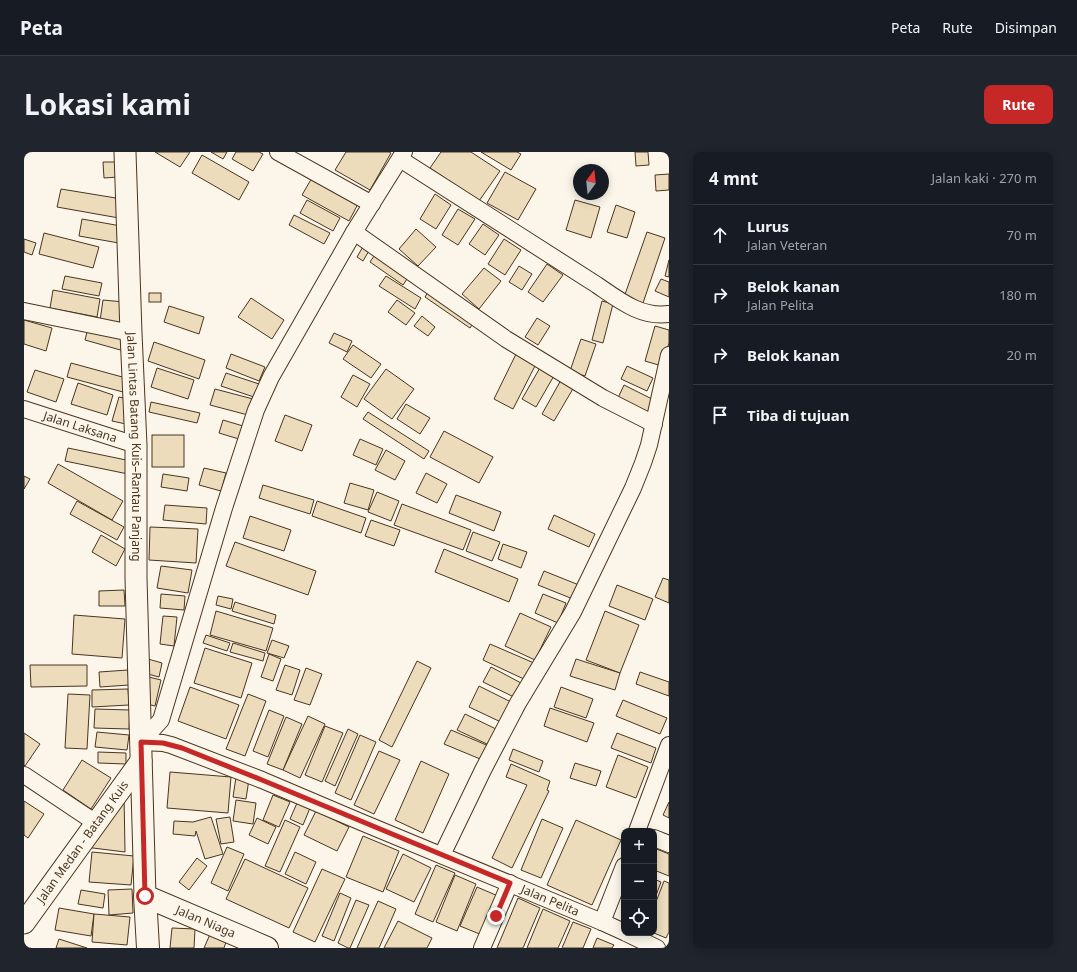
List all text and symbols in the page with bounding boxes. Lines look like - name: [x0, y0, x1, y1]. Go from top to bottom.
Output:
- text: Peta: [20, 15, 63, 41]
- text: Peta: [891, 18, 920, 37]
- text: Rute: [942, 18, 973, 37]
- text: Disimpan: [995, 18, 1057, 37]
- text: Lokasi kami: [24, 85, 191, 123]
- button: Rute: [984, 85, 1053, 124]
- north arrow: [573, 164, 609, 200]
- text: 4 mnt: [709, 167, 758, 190]
- text: Jalan kaki · 270 m: [931, 169, 1037, 187]
- text: Lurus: [747, 216, 789, 236]
- icon: ahead: [709, 224, 731, 246]
- text: 70 m: [1007, 226, 1037, 244]
- text: Jalan Veteran: [747, 236, 827, 254]
- text: Belok kanan: [747, 276, 840, 296]
- icon: right: [709, 284, 731, 306]
- text: 180 m: [999, 286, 1037, 304]
- text: Jalan Pelita: [747, 296, 814, 314]
- street label: Jalan Lintas Batang Kuis–Rantau Panjang: [123, 331, 145, 562]
- icon: right: [709, 344, 731, 366]
- text: Belok kanan: [747, 345, 840, 365]
- text: 20 m: [1007, 346, 1037, 364]
- icon: arrive: [709, 404, 731, 426]
- text: Tiba di tujuan: [747, 405, 850, 425]
- street label: Jalan Laksana: [40, 406, 119, 446]
- street label: Jalan Medan - Batang Kuis: [32, 777, 132, 907]
- map controls: [621, 828, 657, 936]
- button: +: [621, 828, 657, 864]
- button: −: [621, 864, 657, 900]
- street label: Jalan Pelita: [518, 880, 582, 920]
- route start: [136, 887, 154, 905]
- button: locate: [621, 900, 657, 936]
- street label: Jalan Niaga: [172, 901, 238, 942]
- route end: [487, 907, 505, 925]

